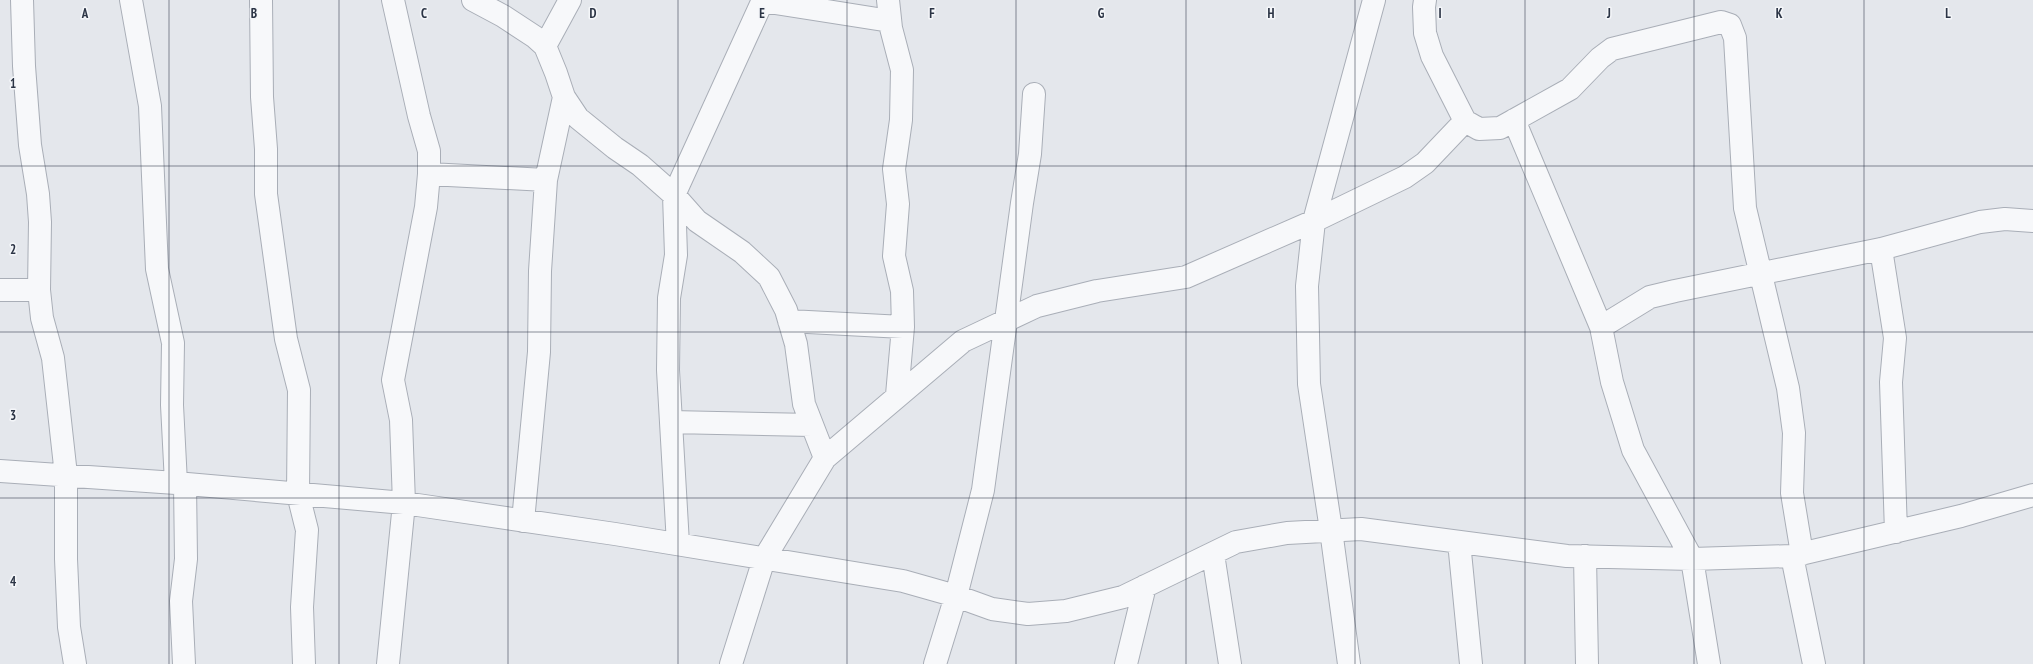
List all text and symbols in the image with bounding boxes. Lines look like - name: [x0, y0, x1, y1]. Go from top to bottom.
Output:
- text: A: [81, 5, 89, 22]
- text: B: [251, 5, 257, 22]
- text: C: [421, 5, 427, 22]
- text: D: [590, 5, 597, 22]
- text: E: [759, 5, 765, 22]
- text: F: [929, 5, 935, 22]
- text: G: [1098, 5, 1105, 22]
- text: H: [1268, 5, 1275, 22]
- text: I: [1438, 5, 1442, 22]
- text: J: [1606, 5, 1611, 22]
- text: K: [1776, 5, 1783, 22]
- text: L: [1945, 5, 1951, 22]
- text: 1: [10, 75, 16, 92]
- text: 2: [10, 241, 16, 258]
- text: 3: [10, 407, 16, 424]
- text: 4: [10, 573, 17, 590]

